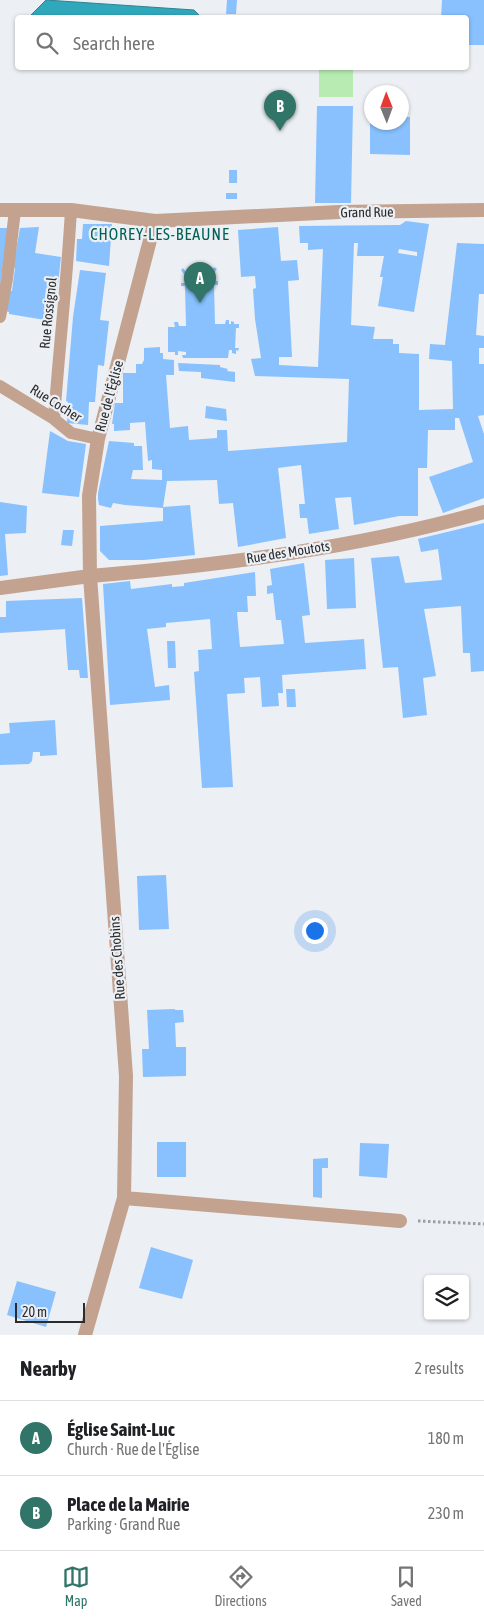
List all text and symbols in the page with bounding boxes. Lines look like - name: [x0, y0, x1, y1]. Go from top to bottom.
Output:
- search box: [15, 15, 469, 70]
- icon: search: [33, 29, 61, 57]
- text: Search here: [73, 32, 155, 54]
- north arrow: [364, 85, 409, 130]
- pin: B: [264, 90, 296, 131]
- street label: Grand Rue: [340, 204, 394, 220]
- district label: CHOREY-LES-BEAUNE: [90, 225, 230, 243]
- pin: A: [184, 262, 216, 303]
- street label: Rue Rossignol: [36, 276, 60, 350]
- street label: Rue de l'Église: [92, 359, 126, 433]
- street label: Rue Cocher: [27, 381, 85, 425]
- street label: Rue des Moutots: [245, 538, 331, 566]
- street label: Rue des Chobins: [106, 916, 128, 1000]
- your location: [302, 918, 328, 944]
- map controls: [424, 1275, 469, 1320]
- button: layers: [424, 1275, 469, 1320]
- scale bar: [15, 1300, 85, 1323]
- text: 20 m: [22, 1304, 47, 1320]
- text: Nearby: [20, 1356, 76, 1380]
- text: 2 results: [414, 1359, 464, 1377]
- text: Église Saint-Luc: [67, 1418, 175, 1440]
- text: A: [32, 1429, 40, 1447]
- text: 180 m: [428, 1429, 464, 1447]
- text: Church · Rue de l'Église: [67, 1440, 200, 1458]
- text: Place de la Mairie: [67, 1493, 190, 1515]
- text: B: [32, 1504, 40, 1522]
- text: 230 m: [428, 1504, 464, 1522]
- text: Parking · Grand Rue: [67, 1515, 180, 1533]
- tab: Map: [62, 1563, 90, 1609]
- tab: Directions: [214, 1563, 267, 1609]
- tab: Saved: [391, 1563, 422, 1609]

